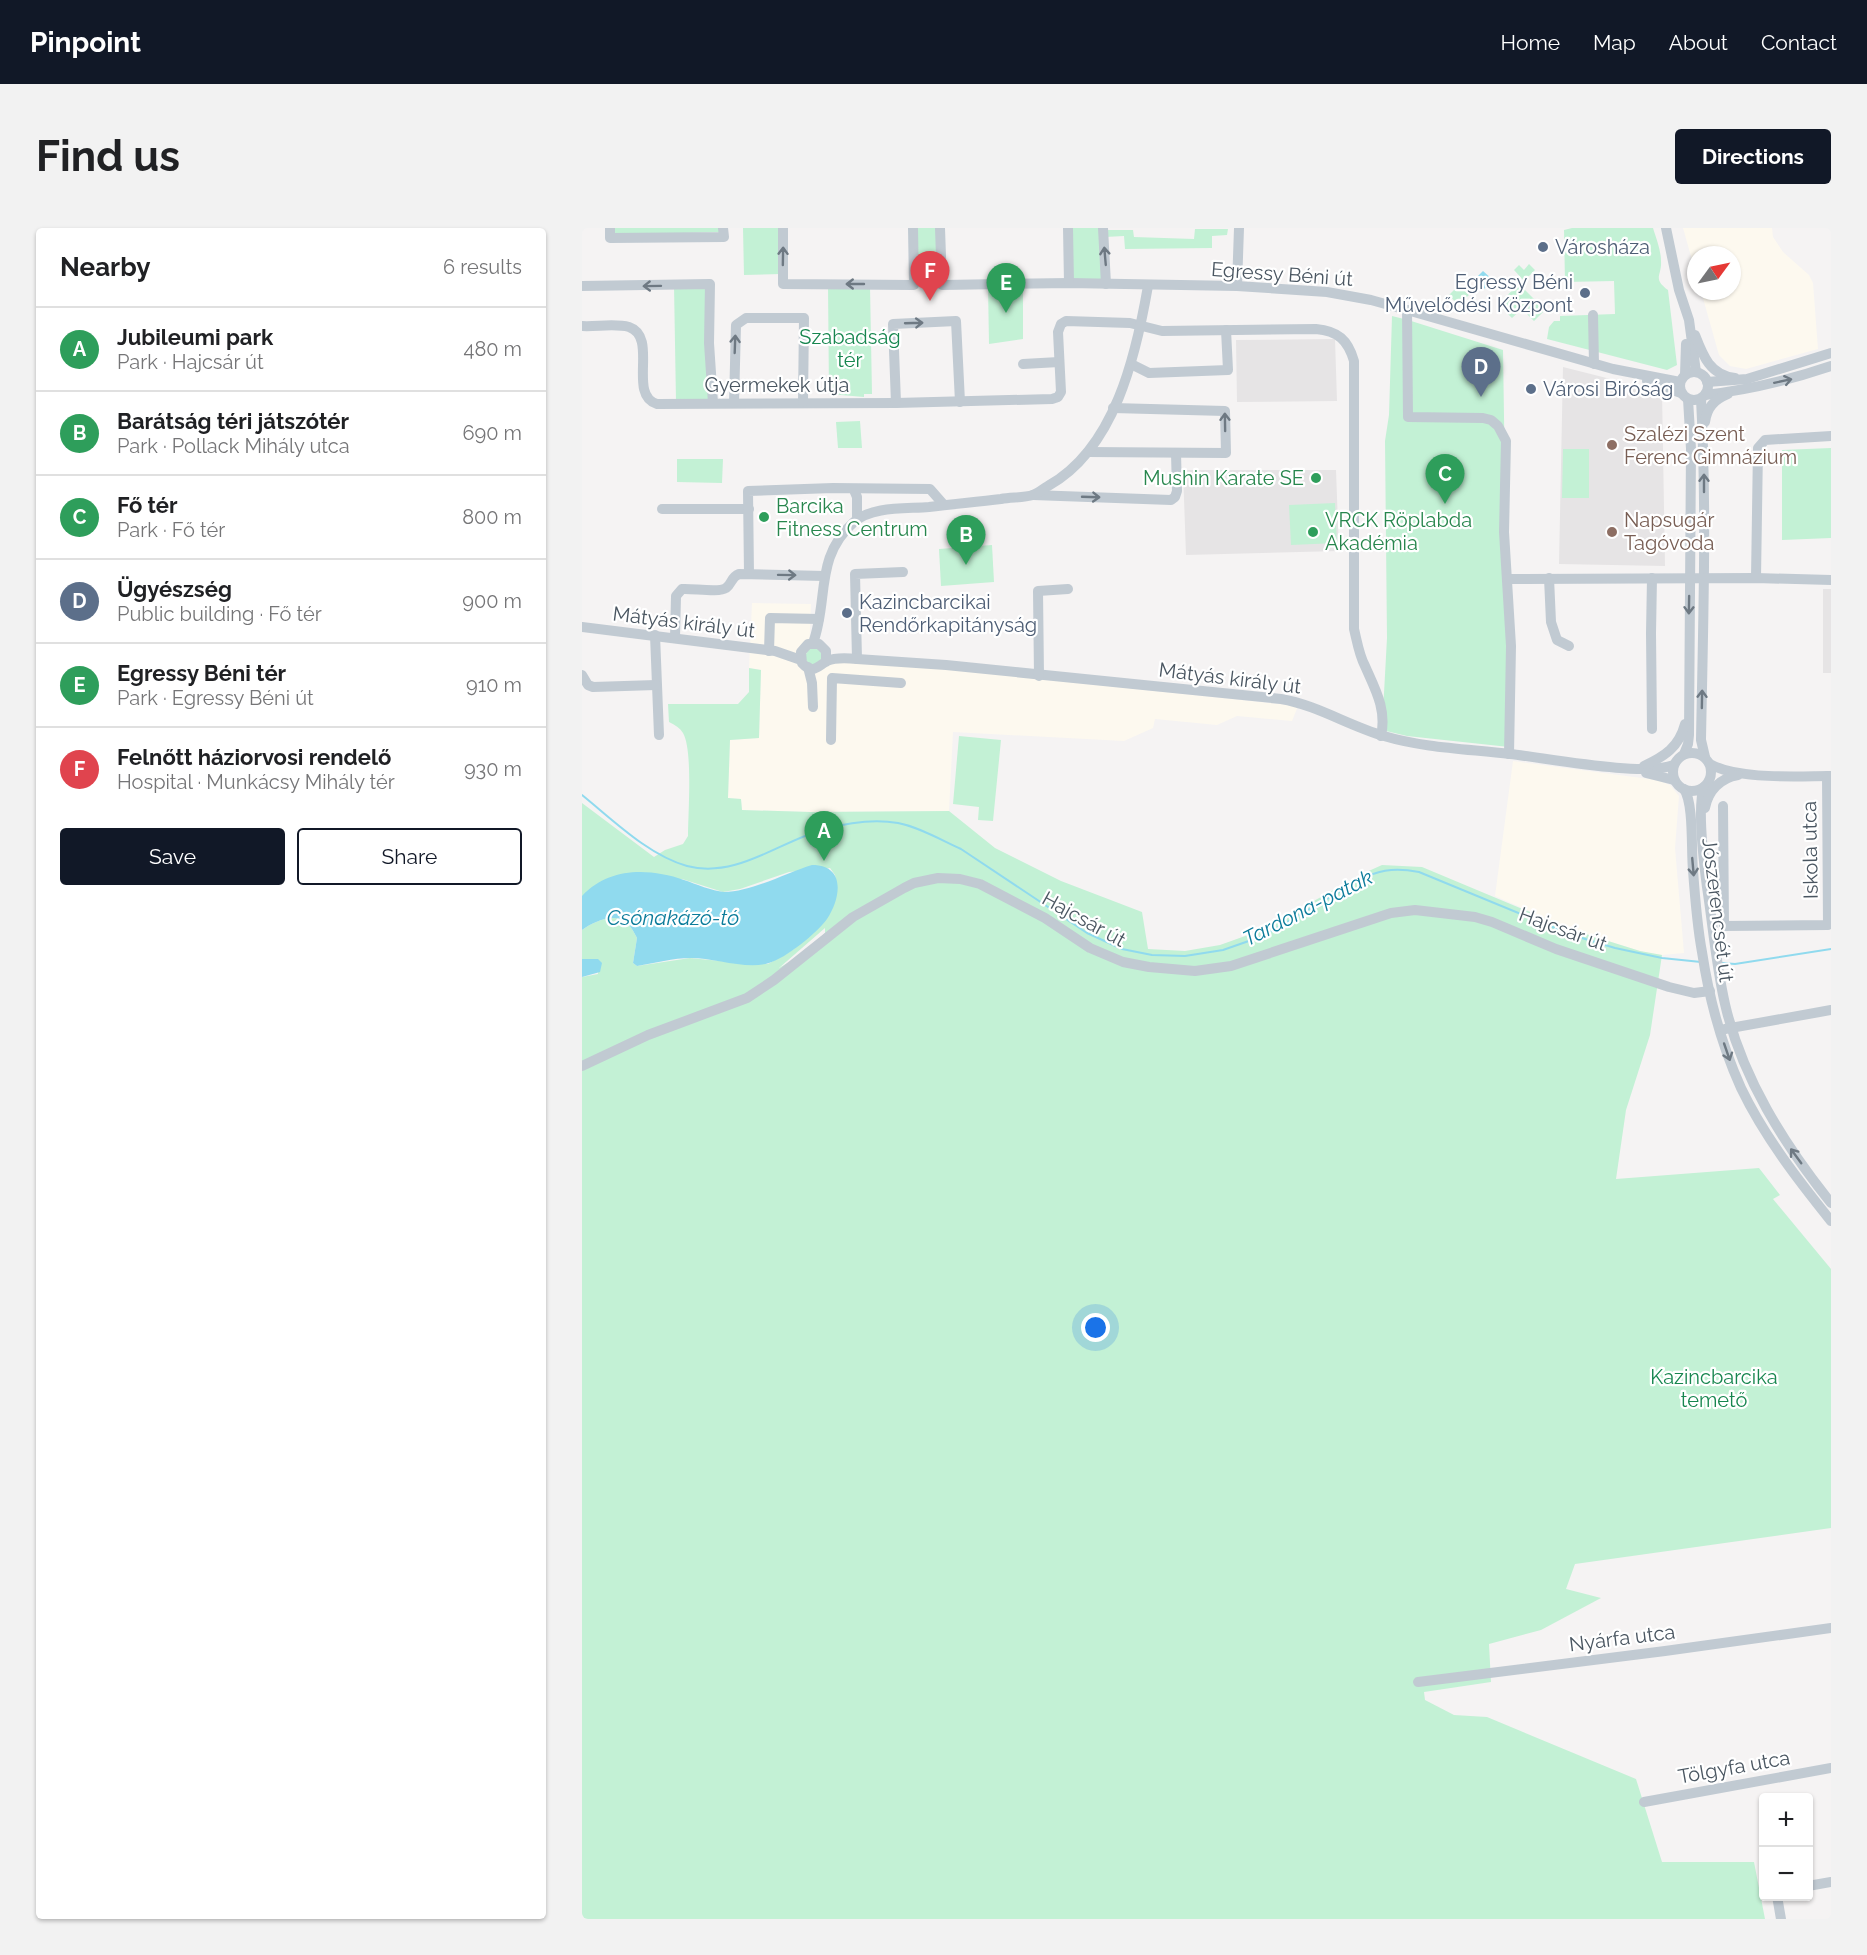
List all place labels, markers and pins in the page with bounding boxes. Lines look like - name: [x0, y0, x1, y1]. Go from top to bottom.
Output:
- place label: Városháza: [1555, 235, 1650, 259]
- marker: Városháza: [1536, 240, 1550, 254]
- pin: F: [910, 251, 950, 301]
- pin: E: [986, 264, 1026, 313]
- place label: Egressy Béni Művelődési Központ: [1385, 270, 1573, 317]
- marker: Egressy Béni Művelődési Központ: [1578, 286, 1592, 300]
- pin: D: [1462, 348, 1500, 397]
- place label: Városi Biróság: [1543, 377, 1673, 401]
- marker: Városi Biróság: [1524, 382, 1538, 396]
- place label: Szalézi Szent Ferenc Gimnázium: [1624, 422, 1797, 469]
- marker: Szalézi Szent Ferenc Gimnázium: [1605, 438, 1619, 452]
- pin: C: [1426, 454, 1464, 504]
- place label: Mushin Karate SE: [1143, 466, 1304, 490]
- marker: Mushin Karate SE: [1309, 471, 1323, 485]
- place label: Barcika Fitness Centrum: [776, 494, 928, 541]
- place label: VRCK Röplabda Akadémia: [1325, 508, 1472, 555]
- place label: Napsugár Tagóvoda: [1624, 508, 1714, 555]
- marker: Barcika Fitness Centrum: [757, 510, 771, 524]
- pin: B: [946, 516, 986, 565]
- marker: VRCK Röplabda Akadémia: [1306, 525, 1320, 539]
- marker: Napsugár Tagóvoda: [1605, 525, 1619, 539]
- place label: Kazincbarcikai Rendőrkapitányság: [859, 590, 1037, 637]
- marker: Kazincbarcikai Rendőrkapitányság: [840, 606, 854, 620]
- pin: A: [804, 812, 844, 861]

